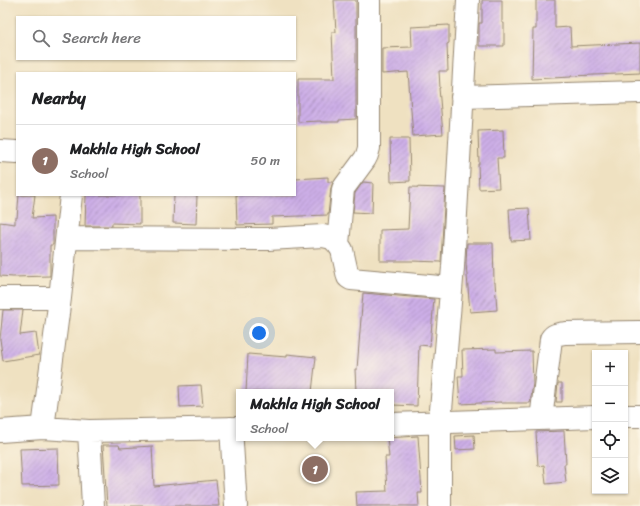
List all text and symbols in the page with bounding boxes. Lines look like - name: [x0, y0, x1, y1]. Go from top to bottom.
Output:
- search box: [16, 16, 296, 60]
- text: Search here: [62, 25, 141, 51]
- icon: search: [30, 27, 52, 49]
- text: Nearby: [32, 83, 86, 113]
- text: Makhla High School: [70, 136, 200, 162]
- text: 1: [42, 149, 48, 172]
- text: 50 m: [250, 149, 280, 172]
- text: School: [70, 162, 108, 185]
- your location: [249, 323, 269, 343]
- map controls: [592, 350, 628, 494]
- button: +: [592, 350, 628, 386]
- button: −: [592, 386, 628, 422]
- popup: [236, 389, 394, 441]
- text: Makhla High School: [250, 391, 380, 417]
- text: School: [250, 417, 289, 440]
- button: locate: [592, 422, 628, 458]
- pin: 1: [302, 454, 328, 484]
- button: layers: [592, 458, 628, 494]

